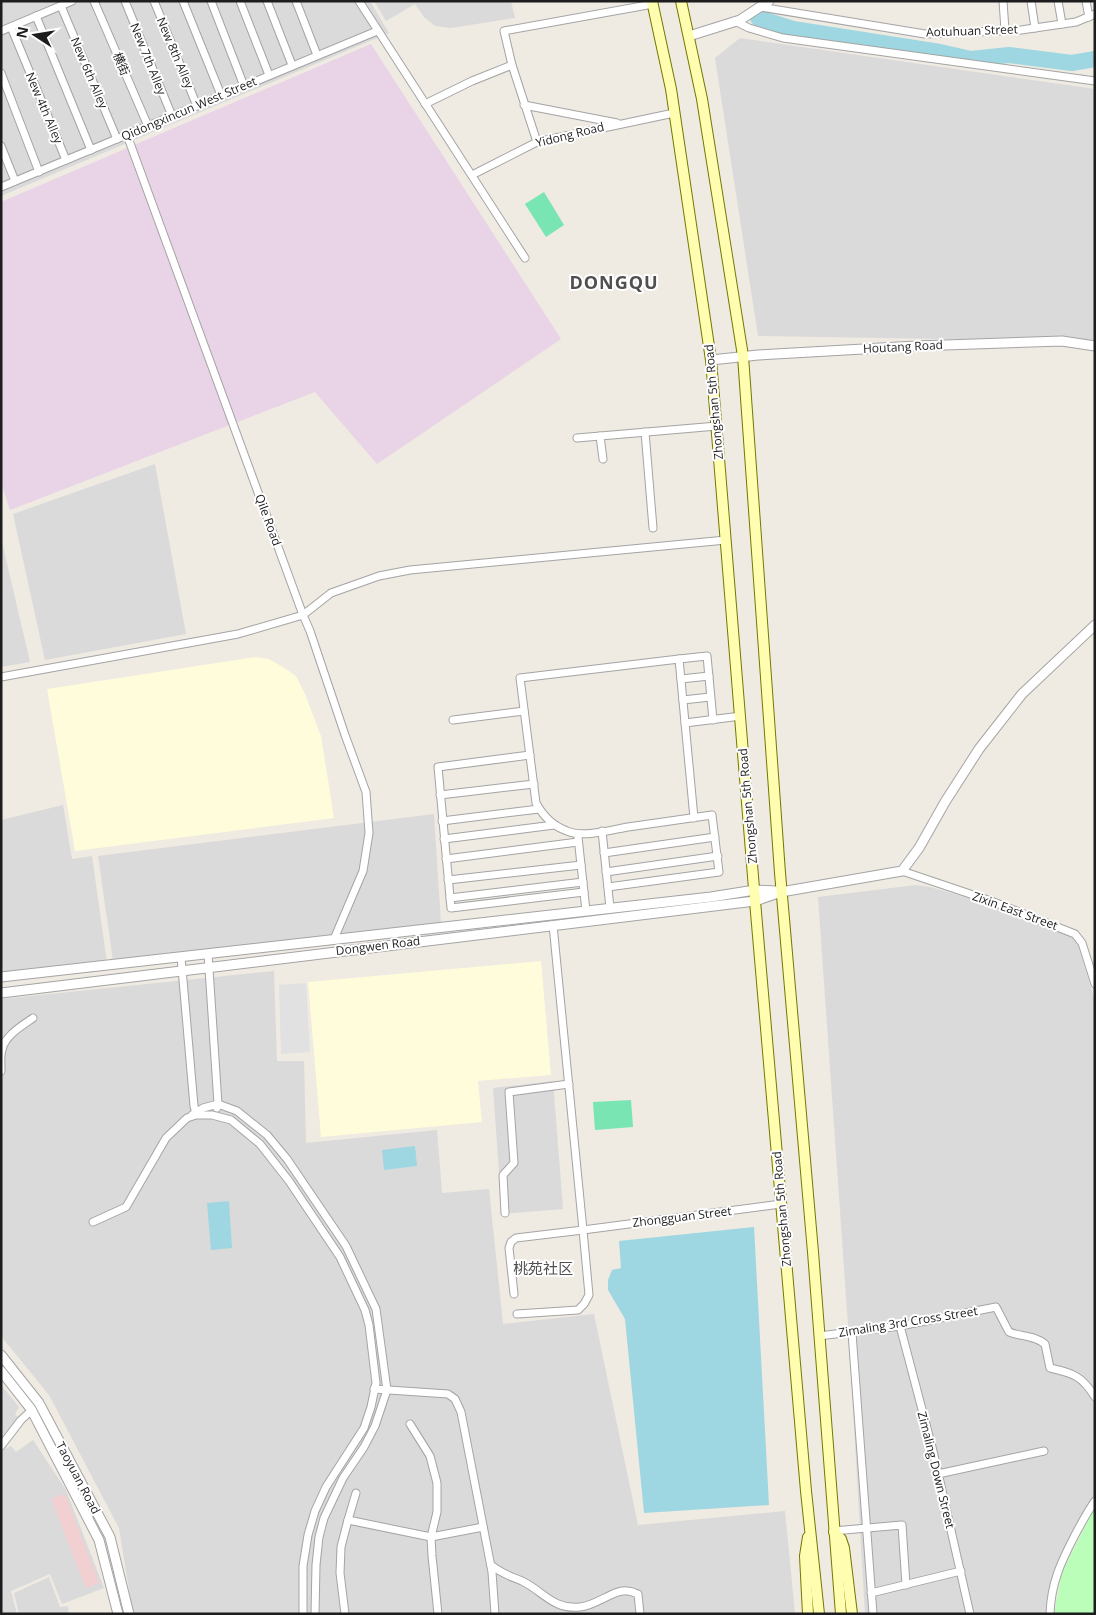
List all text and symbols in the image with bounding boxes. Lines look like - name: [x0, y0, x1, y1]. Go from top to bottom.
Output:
- north arrow: [10, 10, 60, 60]
- street label: New 8th Alley: [153, 14, 199, 92]
- street label: New 7th Alley: [126, 20, 171, 98]
- street label: Aotuhuan Street: [926, 20, 1018, 41]
- text: N: [11, 25, 32, 40]
- street label: New 6th Alley: [67, 34, 113, 112]
- street label: 横街: [109, 49, 134, 78]
- street label: New 4th Alley: [22, 69, 68, 147]
- street label: Qidongxincun West Street: [119, 72, 259, 145]
- street label: Yidong Road: [534, 118, 606, 151]
- district label: DONGQU: [569, 270, 659, 294]
- street label: Houtang Road: [863, 336, 943, 357]
- street label: Zhongshan 5th Road: [700, 344, 727, 460]
- street label: Qile Road: [251, 492, 286, 548]
- street label: Zhongshan 5th Road: [734, 748, 761, 864]
- street label: Zixin East Street: [970, 887, 1060, 934]
- street label: Dongwen Road: [335, 932, 421, 959]
- street label: Zhongshan 5th Road: [768, 1151, 795, 1267]
- street label: Zhongguan Street: [631, 1202, 733, 1231]
- district label: 桃苑社区: [513, 1258, 573, 1278]
- street label: Zimaling 3rd Cross Street: [837, 1302, 979, 1341]
- street label: Zimaling Down Street: [914, 1410, 959, 1530]
- street label: Taoyuan Road: [52, 1439, 105, 1517]

